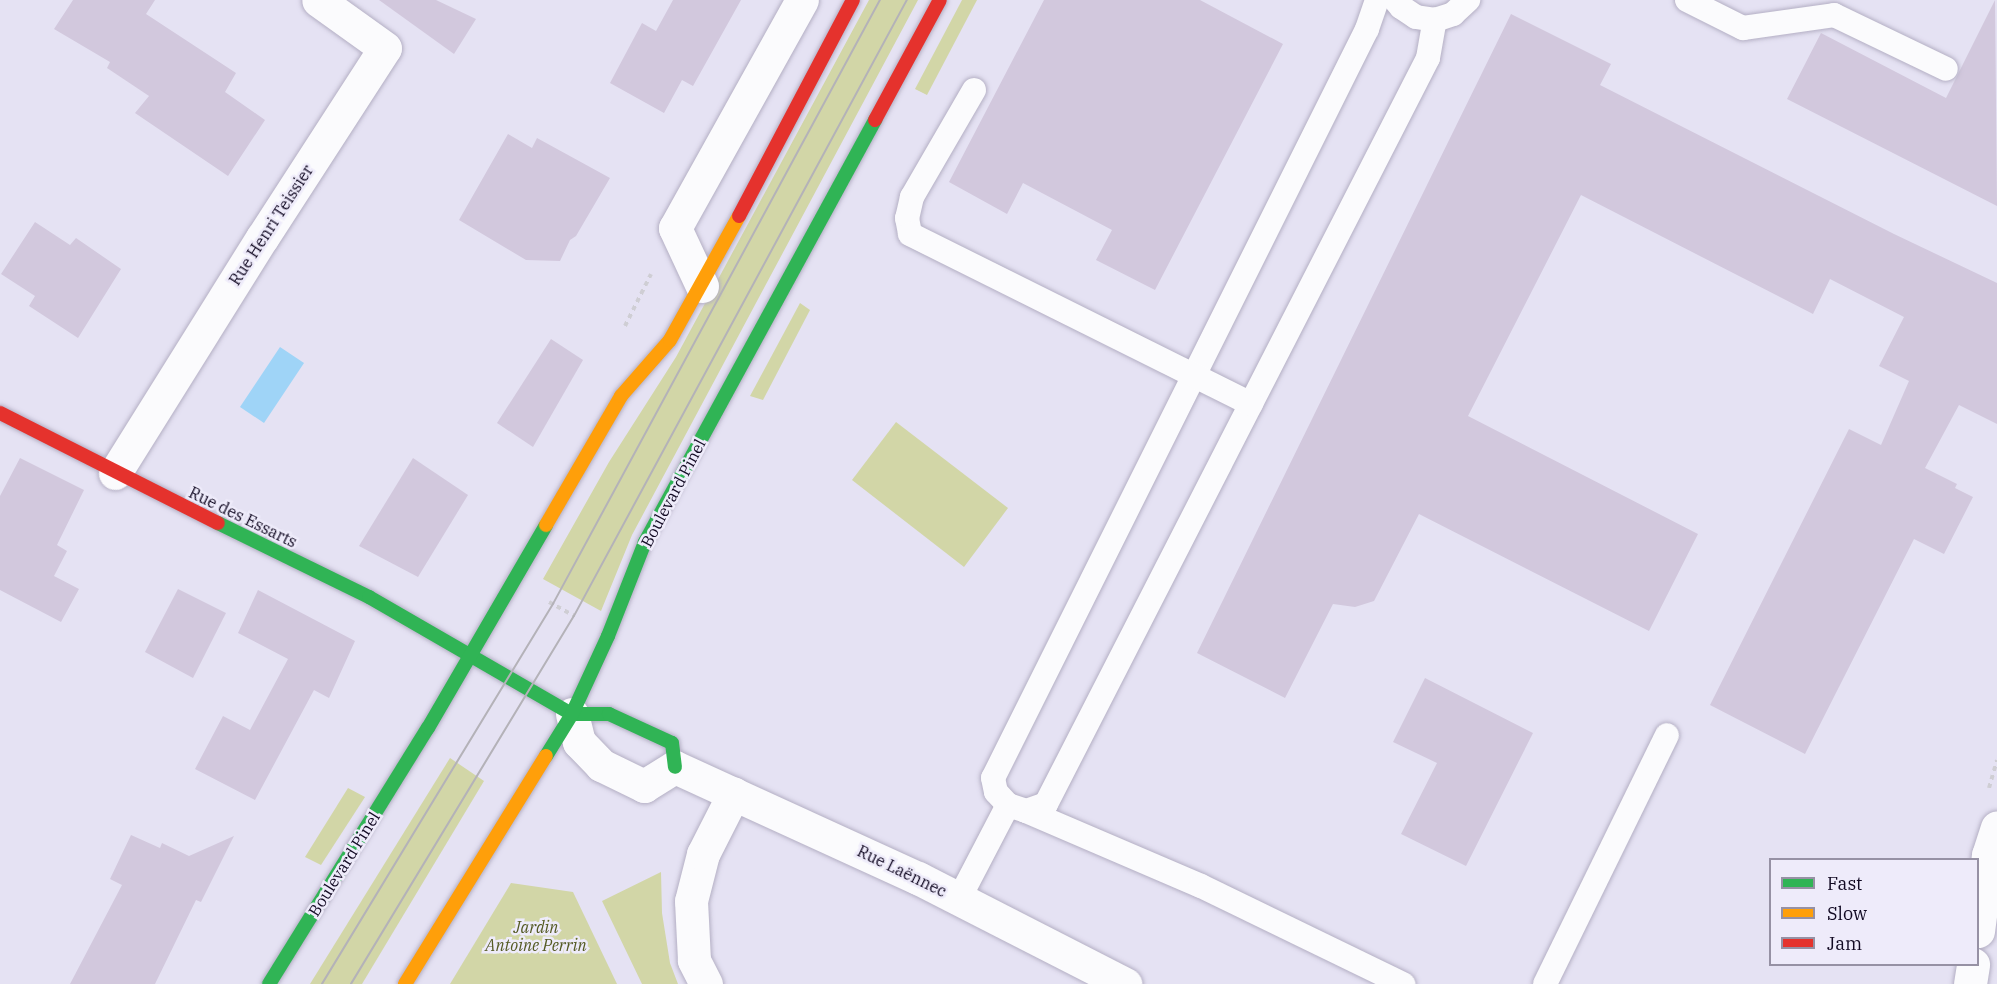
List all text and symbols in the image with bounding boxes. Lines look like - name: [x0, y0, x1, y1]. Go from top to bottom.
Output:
- street label: Rue Henri Teissier: [225, 161, 317, 289]
- street label: Boulevard Pinel: [637, 436, 709, 550]
- street label: Rue des Essarts: [186, 483, 300, 551]
- street label: Boulevard Pinel: [304, 808, 384, 920]
- street label: Rue Laënnec: [854, 841, 950, 901]
- legend: [1769, 858, 1979, 966]
- text: Fast: [1827, 872, 1862, 895]
- text: Slow: [1827, 902, 1867, 925]
- park label: Jardin Antoine Perrin: [485, 917, 587, 955]
- text: Jam: [1827, 932, 1862, 955]

